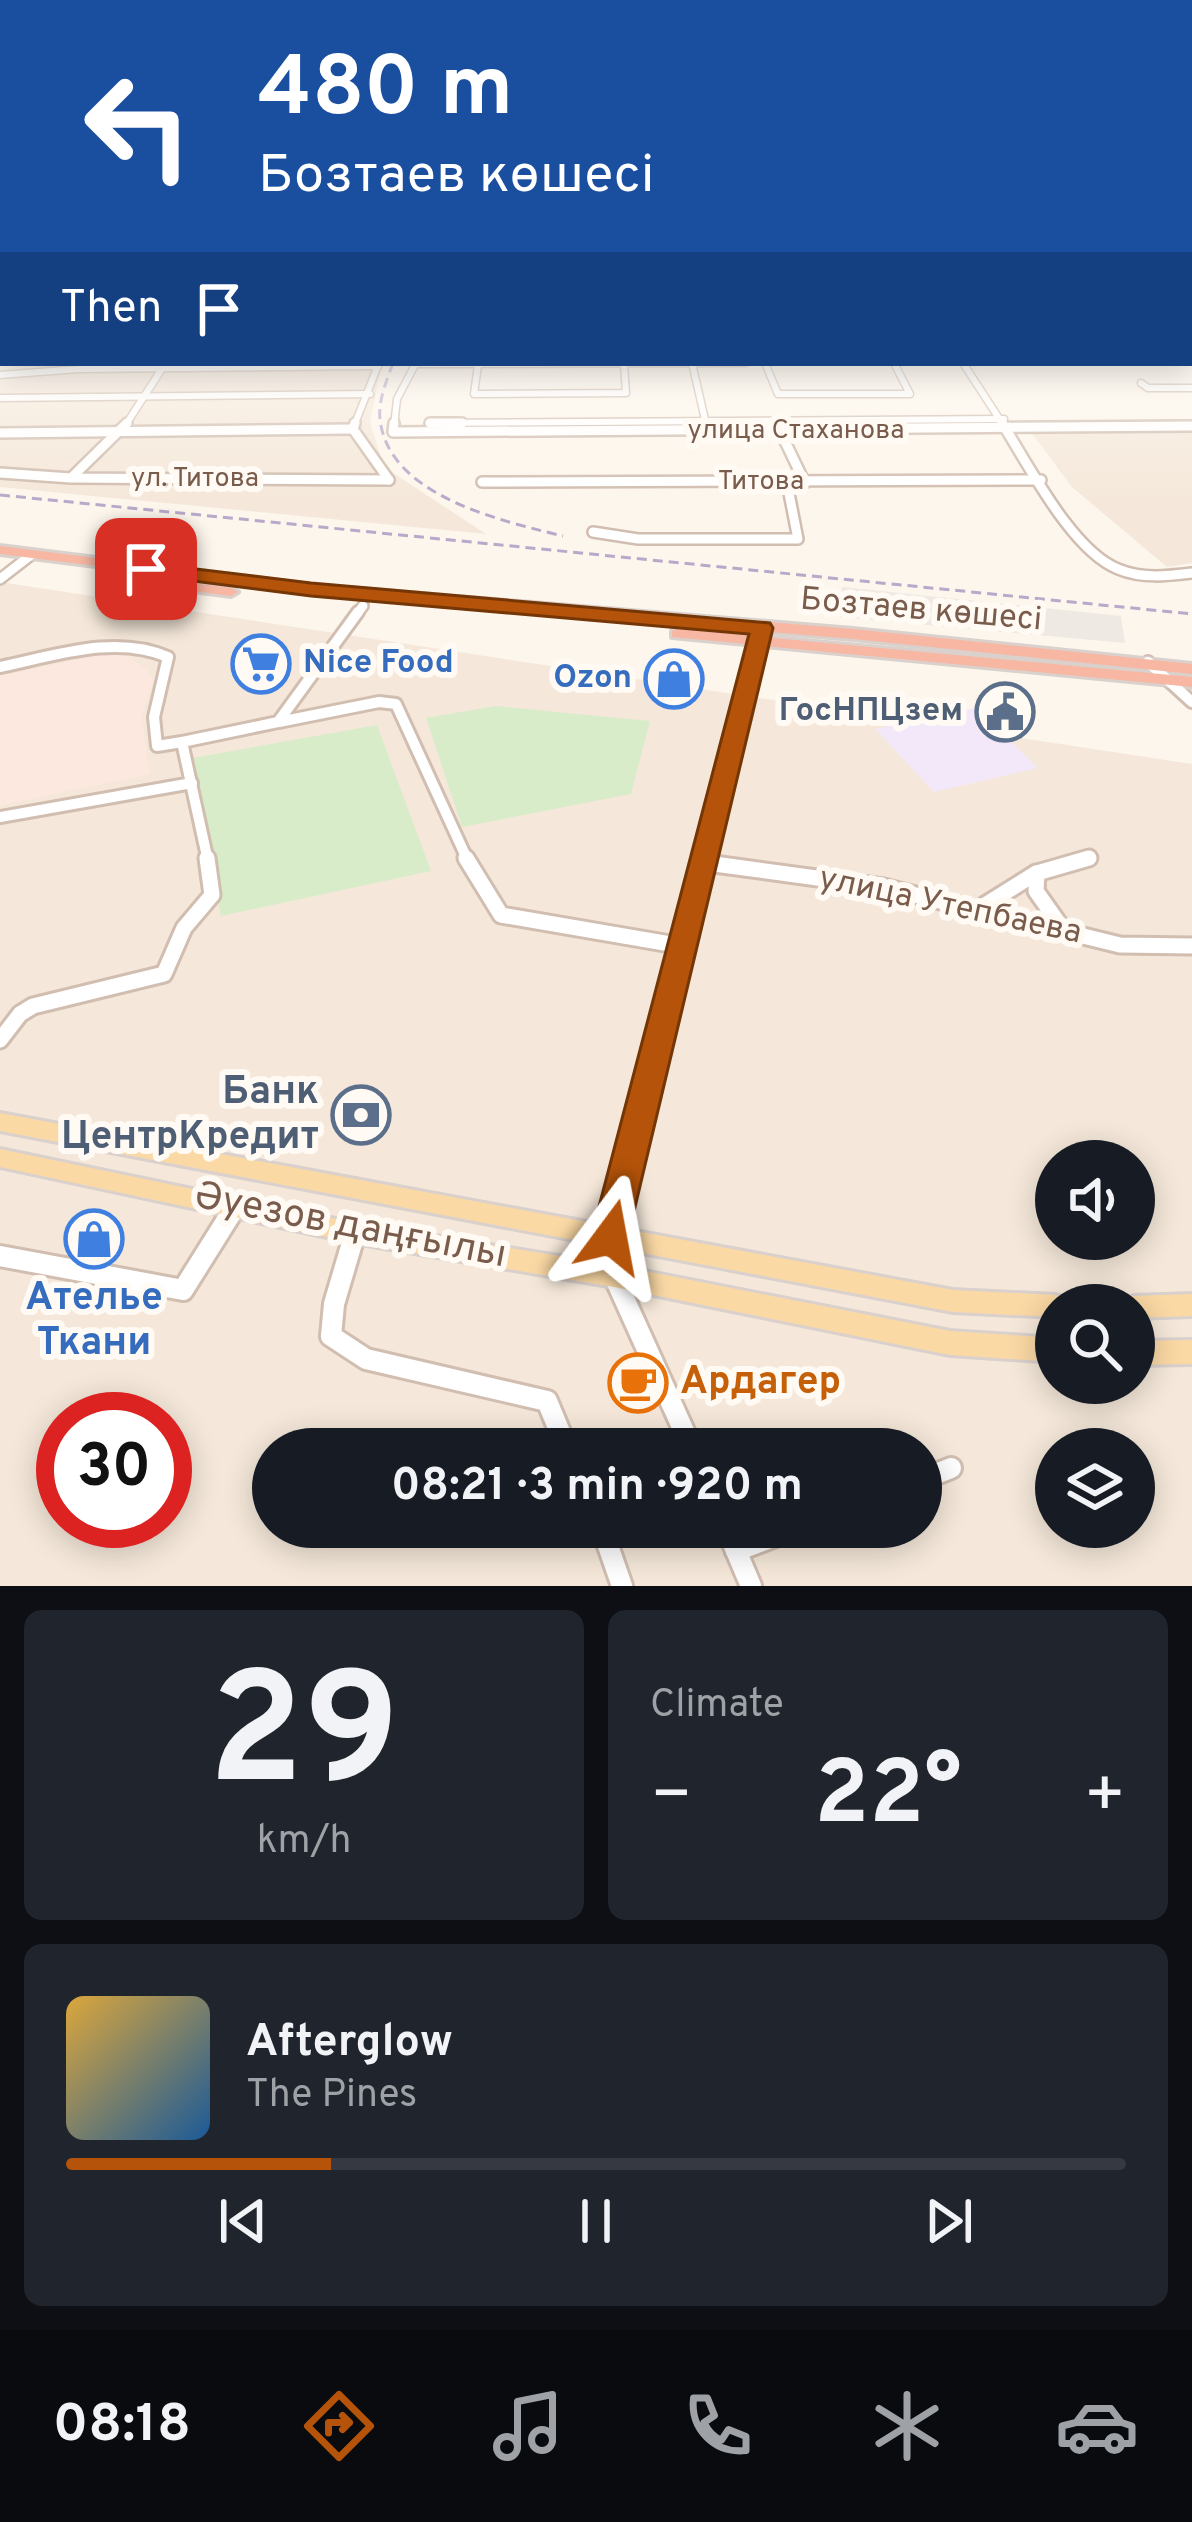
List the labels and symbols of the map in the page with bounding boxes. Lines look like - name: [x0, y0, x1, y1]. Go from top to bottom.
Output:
- street label: улица Стаханова: [687, 414, 905, 448]
- street label: ул. Титова: [131, 462, 259, 496]
- street label: Титова: [718, 465, 804, 499]
- pin: [95, 518, 197, 620]
- street label: Бозтаев көшесі: [798, 580, 1044, 642]
- supermarket icon: Nice Food: [230, 633, 292, 695]
- place label: Nice Food: [303, 643, 454, 685]
- shop icon: Ozon: [643, 648, 705, 710]
- place label: Ozon: [553, 658, 632, 700]
- public building icon: ГосНПЦзем: [974, 681, 1036, 743]
- place label: ГосНПЦзем: [779, 691, 963, 733]
- street label: улица Утепбаева: [815, 859, 1085, 955]
- place label: Банк ЦентрКредит: [61, 1069, 319, 1163]
- bank icon: Банк ЦентрКредит: [330, 1084, 392, 1146]
- street label: Әуезов даңғылы: [190, 1173, 510, 1281]
- position arrow: [548, 1174, 674, 1300]
- shop icon: Ателье Ткани: [63, 1208, 125, 1270]
- place label: Ателье Ткани: [25, 1275, 163, 1369]
- cafe icon: Ардагер: [607, 1352, 669, 1414]
- place label: Ардагер: [680, 1359, 841, 1408]
- speed limit sign: 30: [36, 1392, 192, 1548]

